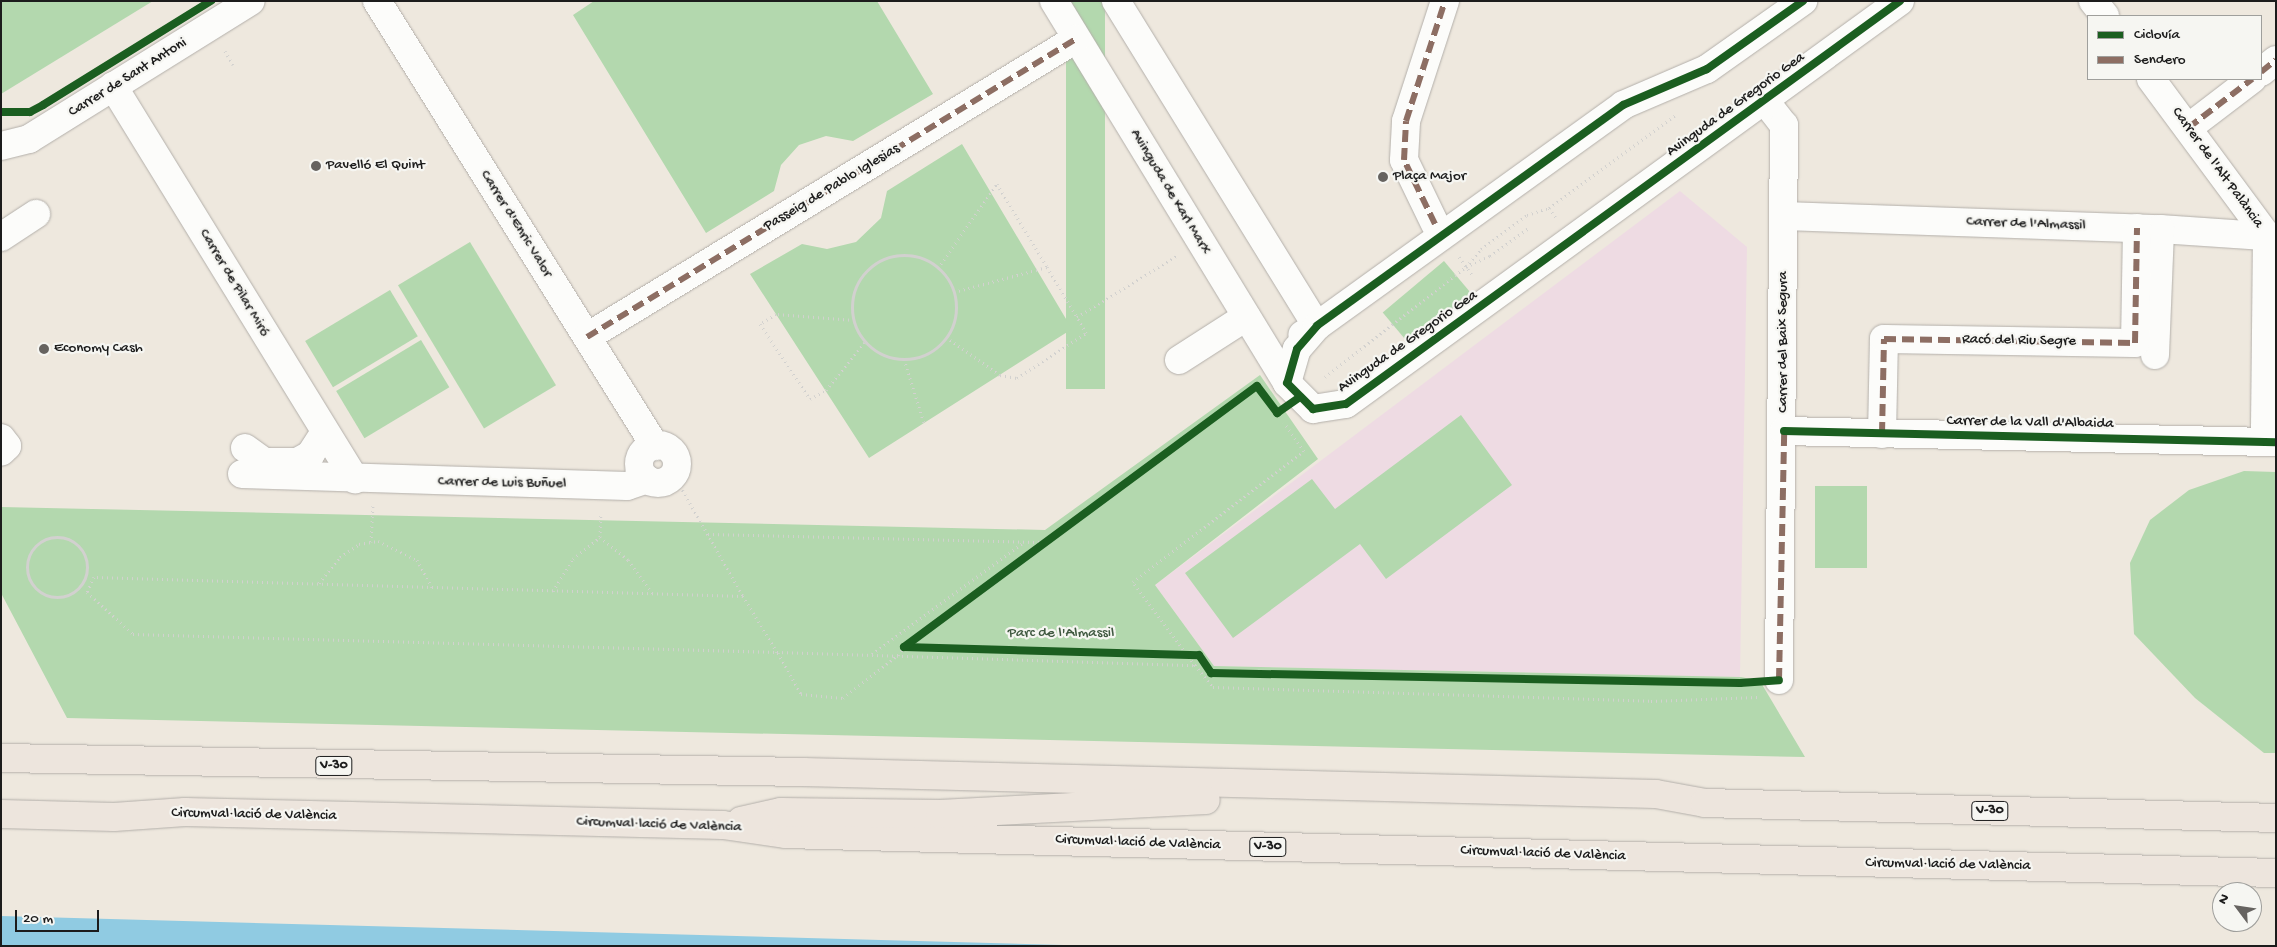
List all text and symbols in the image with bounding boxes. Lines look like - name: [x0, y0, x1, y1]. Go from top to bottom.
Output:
- legend: [2087, 15, 2262, 80]
- text: Ciclovía: [2134, 26, 2180, 44]
- street label: Carrer de Sant Antoni: [66, 34, 190, 122]
- street label: Avinguda de Gregorio Gea: [1663, 49, 1809, 161]
- text: Sendero: [2134, 51, 2185, 69]
- street label: Carrer de l'Alt Palància: [2167, 104, 2267, 232]
- street label: Avinguda de Karl Marx: [1125, 126, 1215, 258]
- street label: Passeig de Pablo Iglesias: [761, 140, 903, 236]
- place label: Pavelló El Quint: [326, 157, 425, 175]
- marker: Pavelló El Quint: [310, 160, 322, 172]
- street label: Carrer d'Enric Valor: [476, 167, 556, 281]
- place label: Plaça Major: [1393, 168, 1466, 186]
- marker: Plaça Major: [1377, 171, 1389, 183]
- street label: Carrer de l'Almassil: [1966, 213, 2086, 235]
- street label: Carrer de Pilar Miró: [195, 226, 273, 340]
- street label: Carrer del Baix Segura: [1775, 271, 1793, 413]
- street label: Avinguda de Gregorio Gea: [1335, 287, 1481, 397]
- street label: Racó del Riu Segre: [1962, 331, 2076, 351]
- place label: Economy Cash: [54, 340, 143, 358]
- marker: Economy Cash: [38, 343, 50, 355]
- street label: Carrer de la Vall d'Albaida: [1946, 413, 2114, 433]
- street label: Carrer de Luis Buñuel: [438, 473, 566, 493]
- park label: Parc de l'Almassil: [1008, 625, 1114, 643]
- road number: V-30: [315, 754, 353, 778]
- road number: V-30: [1971, 799, 2009, 822]
- street label: Circumval·lació de València: [171, 805, 337, 825]
- street label: Circumval·lació de València: [576, 813, 742, 837]
- street label: Circumval·lació de València: [1055, 831, 1221, 855]
- road number: V-30: [1249, 836, 1287, 859]
- street label: Circumval·lació de València: [1460, 842, 1626, 866]
- street label: Circumval·lació de València: [1865, 855, 2031, 875]
- north arrow: [2212, 882, 2262, 932]
- text: N: [2215, 891, 2234, 908]
- scale bar: [18, 900, 101, 932]
- text: 20 m: [23, 910, 53, 928]

